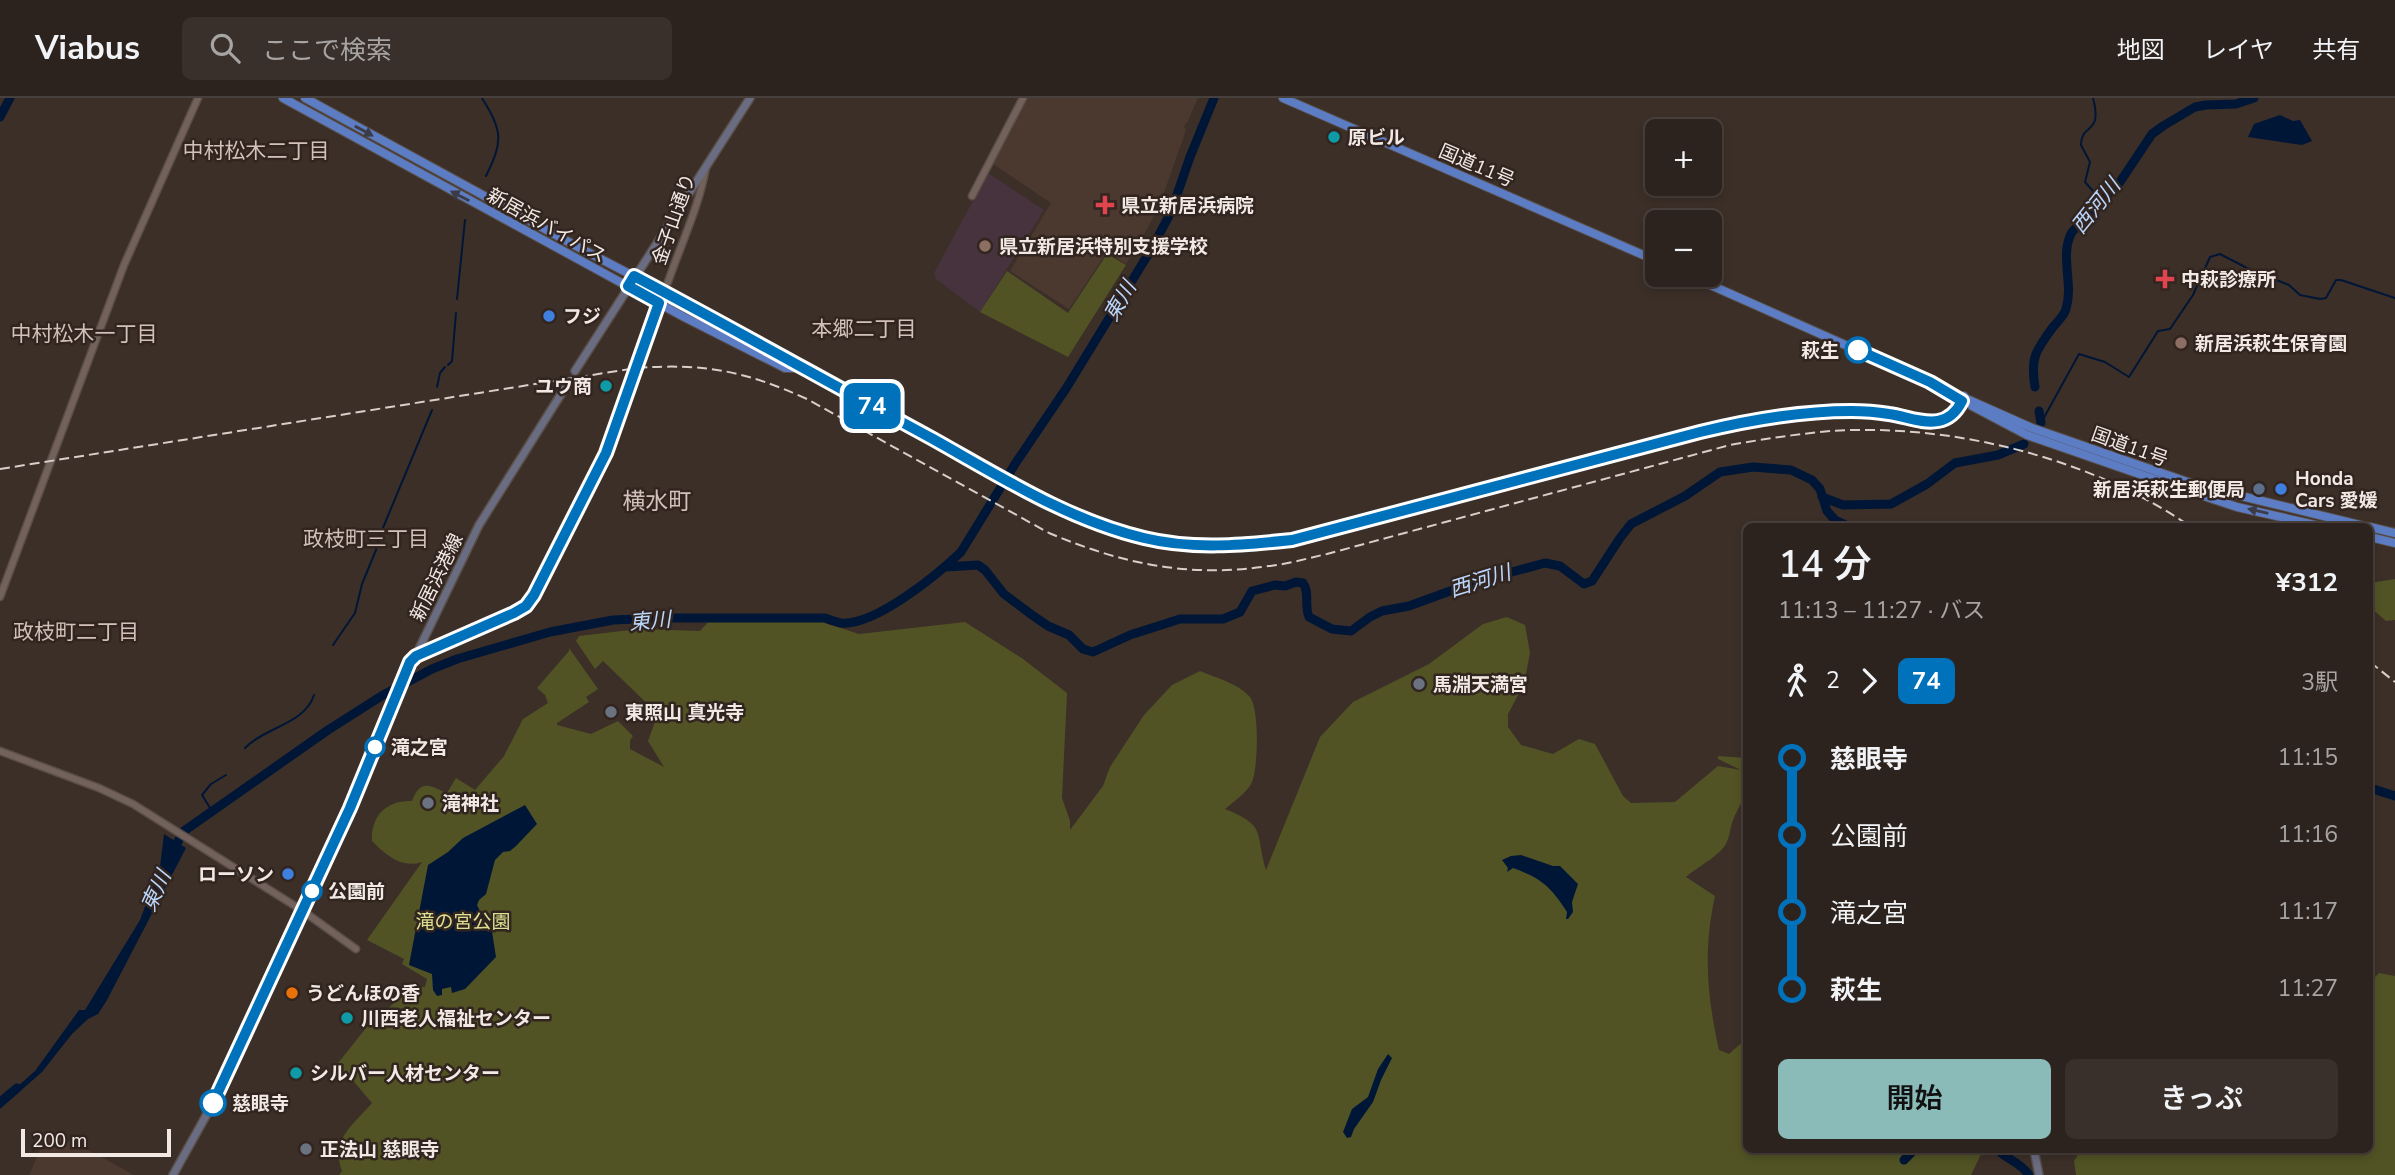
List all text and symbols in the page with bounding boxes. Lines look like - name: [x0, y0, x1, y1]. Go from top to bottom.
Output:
- search box: [182, 17, 672, 80]
- text: Viabus: [35, 26, 140, 71]
- icon: search: [206, 29, 244, 67]
- text: ここで検索: [262, 33, 392, 68]
- text: 地図: [2117, 34, 2165, 66]
- text: レイヤ: [2203, 34, 2274, 66]
- text: 共有: [2312, 34, 2360, 66]
- map controls: [1645, 119, 1722, 287]
- button: +: [1645, 119, 1722, 196]
- one-way arrow: [355, 125, 374, 137]
- place label: 原ビル: [1348, 125, 1405, 151]
- marker: 原ビル: [1326, 129, 1342, 145]
- district label: 中村松木二丁目: [183, 137, 330, 165]
- street label: 国道11号: [1435, 138, 1518, 193]
- street label: 金子山通り: [646, 170, 702, 268]
- water label: 西河川: [2065, 171, 2128, 239]
- street label: 新居浜バイパス: [482, 182, 611, 269]
- one-way arrow: [450, 190, 470, 201]
- place label: 県立新居浜病院: [1121, 193, 1254, 219]
- marker: 県立新居浜病院: [1095, 195, 1115, 215]
- button: −: [1645, 210, 1722, 287]
- place label: 県立新居浜特別支援学校: [999, 234, 1208, 260]
- marker: 県立新居浜特別支援学校: [977, 238, 993, 254]
- place label: 中萩診療所: [2181, 267, 2276, 293]
- marker: 中萩診療所: [2155, 269, 2175, 289]
- water label: 東川: [1097, 274, 1144, 326]
- place label: フジ: [563, 304, 601, 330]
- marker: フジ: [541, 308, 557, 324]
- district label: 本郷二丁目: [812, 315, 917, 343]
- district label: 中村松木一丁目: [11, 320, 158, 348]
- place label: 新居浜萩生保育園: [2195, 331, 2347, 357]
- marker: 新居浜萩生保育園: [2173, 335, 2189, 351]
- marker: 萩生: [1845, 337, 1871, 363]
- place label: 萩生: [1801, 338, 1839, 364]
- place label: ユウ商: [535, 374, 592, 400]
- marker: ユウ商: [598, 378, 614, 394]
- line badge: 74: [840, 383, 903, 429]
- text: 74: [858, 390, 886, 422]
- street label: 国道11号: [2088, 421, 2172, 473]
- place label: Honda Cars 愛媛: [2295, 466, 2378, 514]
- place label: 新居浜萩生郵便局: [2093, 477, 2245, 503]
- marker: 新居浜萩生郵便局: [2251, 481, 2267, 497]
- marker: Honda Cars 愛媛: [2273, 481, 2289, 497]
- district label: 横水町: [623, 486, 692, 517]
- one-way arrow: [2246, 505, 2268, 516]
- district label: 政枝町三丁目: [303, 525, 429, 553]
- street label: 新居浜港線: [404, 529, 469, 626]
- text: 14 分: [1778, 539, 1872, 590]
- water label: 西河川: [1446, 558, 1516, 604]
- text: ¥312: [2276, 565, 2338, 600]
- text: 11:13 – 11:27 · バス: [1778, 595, 1985, 626]
- water label: 東川: [628, 605, 674, 637]
- district label: 政枝町二丁目: [13, 618, 139, 646]
- icon: walk: [1778, 662, 1816, 700]
- icon: forward: [1850, 662, 1888, 700]
- text: 2: [1826, 665, 1840, 696]
- text: 74: [1912, 665, 1941, 697]
- text: 3駅: [2301, 667, 2338, 698]
- place label: 馬淵天満宮: [1433, 672, 1528, 698]
- marker: 馬淵天満宮: [1411, 676, 1427, 692]
- place label: 東照山 真光寺: [625, 700, 744, 726]
- marker: 東照山 真光寺: [603, 704, 619, 720]
- place label: 滝之宮: [391, 735, 448, 761]
- marker: 滝之宮: [365, 737, 385, 757]
- text: 慈眼寺: [1830, 742, 1908, 777]
- text: 11:15: [2278, 742, 2338, 773]
- place label: 滝神社: [442, 791, 499, 817]
- marker: 滝神社: [420, 795, 436, 811]
- text: 公園前: [1830, 819, 1908, 854]
- text: 11:16: [2278, 819, 2338, 850]
- place label: ローソン: [198, 862, 274, 888]
- water label: 東川: [134, 864, 178, 916]
- marker: ローソン: [280, 866, 296, 882]
- place label: 公園前: [328, 879, 385, 905]
- marker: 公園前: [302, 881, 322, 901]
- text: 滝之宮: [1830, 896, 1908, 931]
- text: 11:17: [2278, 896, 2338, 927]
- park label: 滝の宮公園: [415, 909, 511, 935]
- text: 萩生: [1830, 973, 1882, 1008]
- text: 11:27: [2278, 973, 2338, 1004]
- place label: うどんほの香: [306, 981, 420, 1007]
- marker: うどんほの香: [284, 985, 300, 1001]
- place label: 川西老人福祉センター: [361, 1006, 551, 1032]
- marker: 川西老人福祉センター: [339, 1010, 355, 1026]
- button: 開始: [1778, 1059, 2051, 1139]
- button: きっぷ: [2065, 1059, 2338, 1139]
- place label: シルバー人材センター: [310, 1061, 500, 1087]
- marker: シルバー人材センター: [288, 1065, 304, 1081]
- marker: 慈眼寺: [200, 1090, 226, 1116]
- place label: 慈眼寺: [232, 1091, 289, 1117]
- scale bar: [21, 1126, 172, 1158]
- text: 200 m: [32, 1128, 87, 1154]
- place label: 正法山 慈眼寺: [320, 1137, 439, 1163]
- marker: 正法山 慈眼寺: [298, 1141, 314, 1157]

